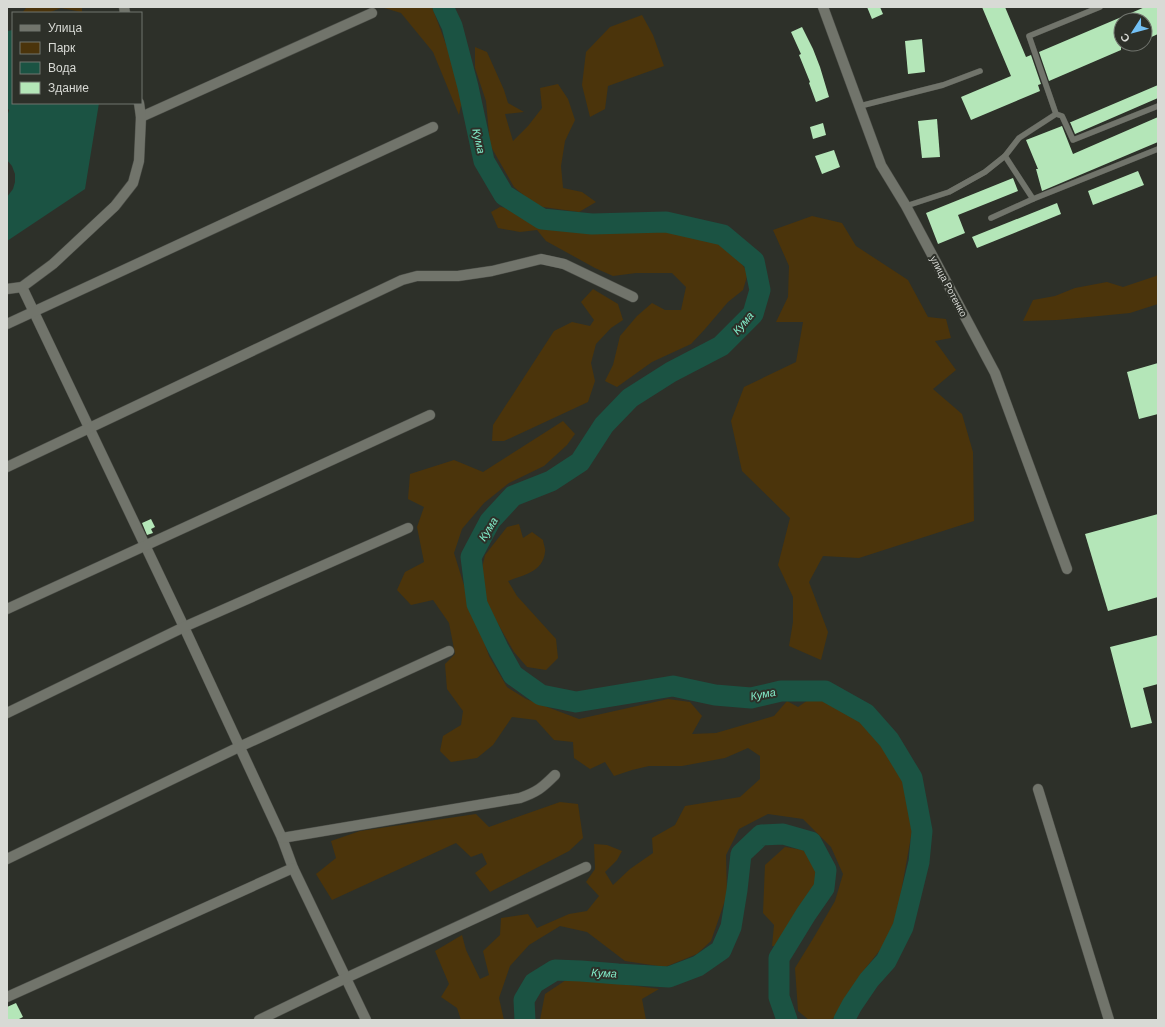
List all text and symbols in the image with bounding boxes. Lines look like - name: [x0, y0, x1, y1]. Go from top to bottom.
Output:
- legend: [12, 12, 142, 104]
- north arrow: [1113, 12, 1153, 52]
- text: Улица: [48, 20, 82, 36]
- text: С: [1117, 31, 1133, 45]
- text: Парк: [48, 40, 76, 56]
- text: Вода: [48, 60, 76, 76]
- text: Здание: [48, 80, 89, 96]
- water label: Кума: [469, 127, 489, 155]
- street label: улица Ротенко: [927, 253, 970, 319]
- water label: Кума: [729, 309, 757, 337]
- water label: Кума: [475, 514, 501, 544]
- water label: Кума: [749, 685, 777, 703]
- water label: Кума: [591, 965, 617, 981]

